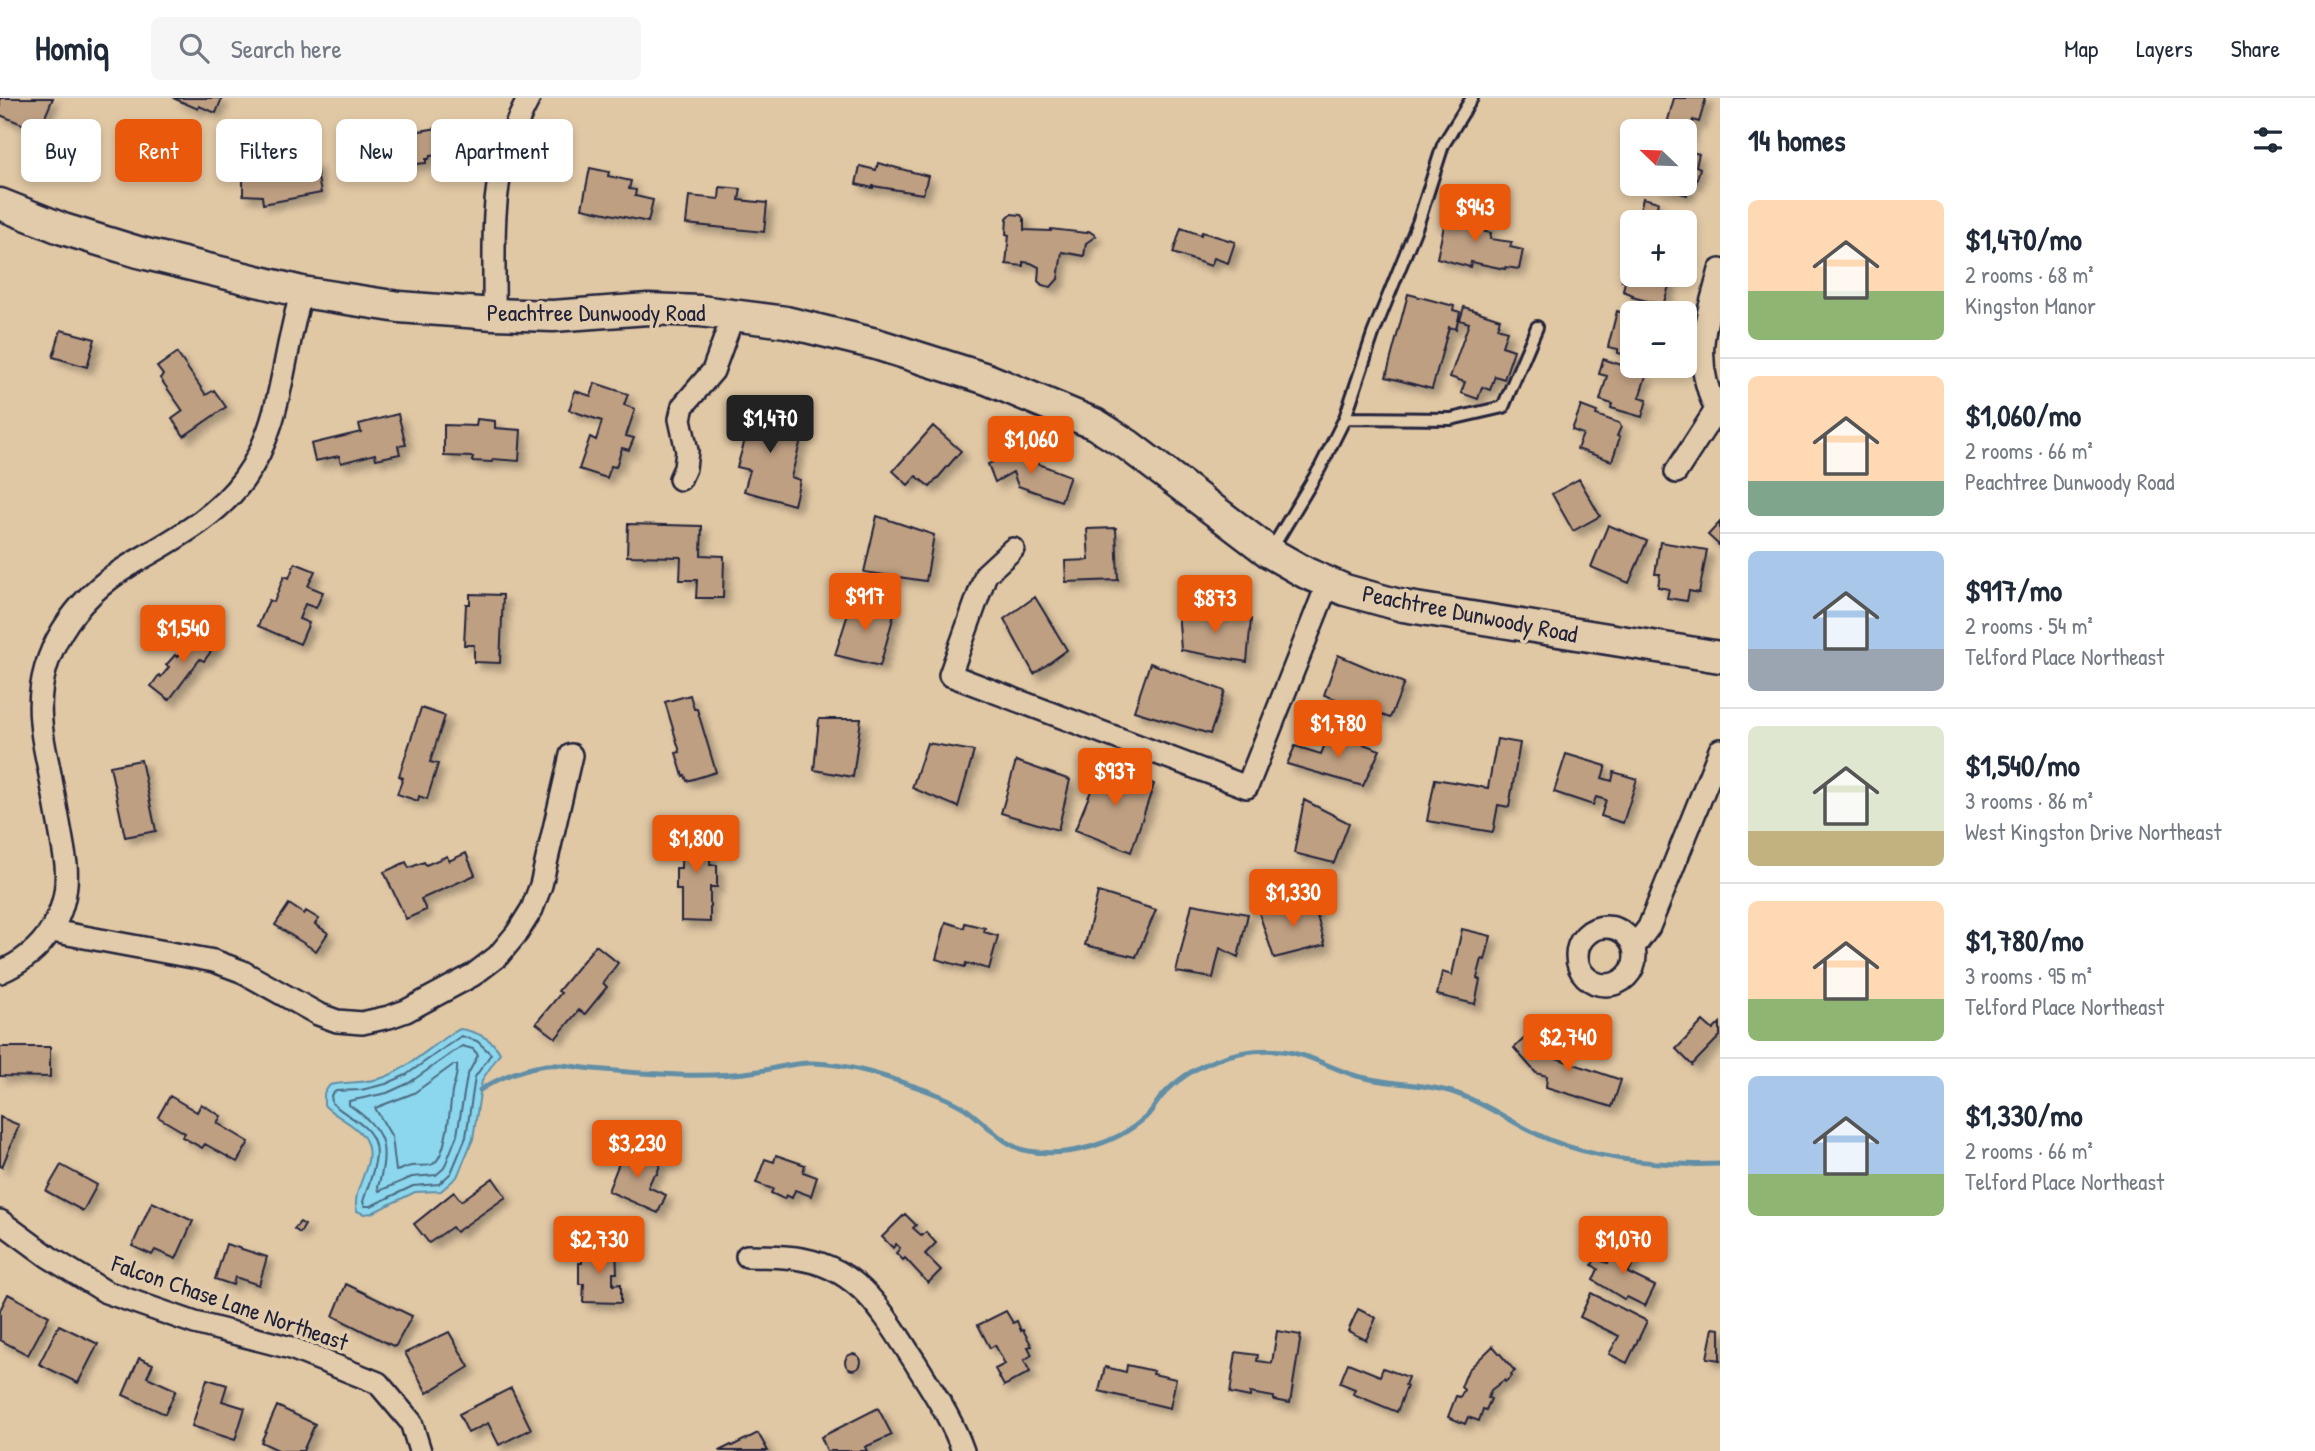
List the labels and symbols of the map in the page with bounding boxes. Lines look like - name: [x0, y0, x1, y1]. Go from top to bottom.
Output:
- north arrow: [1620, 119, 1698, 196]
- pin: $943: [1434, 184, 1516, 244]
- street label: Peachtree Dunwoody Road: [487, 296, 705, 328]
- pin: $1,470: [713, 396, 827, 455]
- pin: $1,060: [974, 416, 1088, 476]
- pin: $917: [824, 574, 906, 633]
- pin: $873: [1174, 575, 1256, 635]
- street label: Peachtree Dunwoody Road: [1360, 576, 1581, 650]
- pin: $1,540: [126, 606, 240, 665]
- pin: $1,780: [1281, 700, 1395, 760]
- pin: $937: [1074, 748, 1156, 808]
- pin: $1,800: [639, 816, 753, 875]
- pin: $1,330: [1236, 870, 1350, 929]
- pin: $2,740: [1511, 1014, 1625, 1074]
- pin: $3,230: [580, 1121, 694, 1180]
- pin: $2,730: [542, 1216, 656, 1276]
- pin: $1,070: [1566, 1216, 1680, 1276]
- street label: Falcon Chase Lane Northeast: [107, 1246, 353, 1358]

